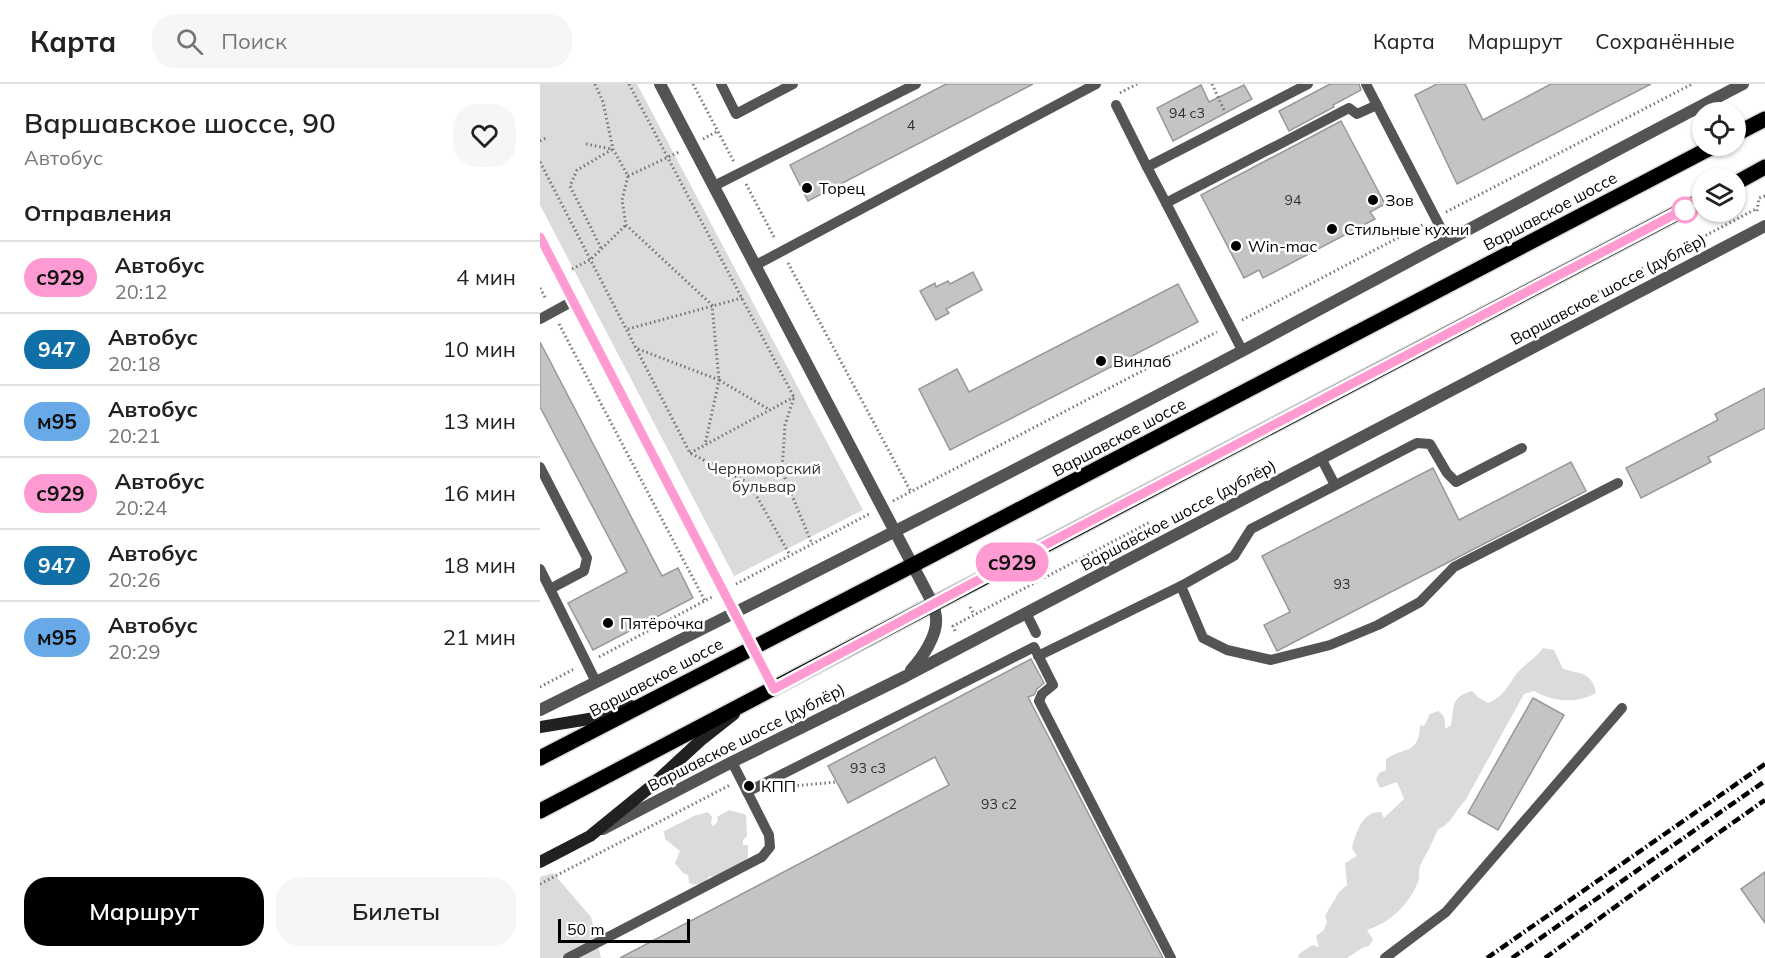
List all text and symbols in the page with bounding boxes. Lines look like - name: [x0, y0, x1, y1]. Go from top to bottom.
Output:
- search box: [152, 14, 572, 68]
- text: Карта: [30, 24, 116, 59]
- icon: search: [173, 25, 206, 58]
- text: Поиск: [221, 27, 287, 55]
- text: Карта: [1373, 28, 1435, 54]
- text: Маршрут: [1468, 28, 1562, 54]
- text: Сохранённые: [1595, 28, 1735, 54]
- map controls: [1692, 102, 1746, 222]
- button: locate: [1692, 102, 1746, 156]
- button: heart: [453, 104, 516, 167]
- house number: 94 с3: [1169, 104, 1205, 122]
- text: Варшавское шоссе, 90: [24, 105, 336, 140]
- house number: 4: [907, 116, 916, 134]
- text: Автобус: [24, 145, 103, 170]
- street label: Варшавское шоссе: [1480, 167, 1620, 255]
- button: layers: [1692, 168, 1746, 222]
- place label: Торец: [819, 178, 865, 198]
- marker: Торец: [800, 181, 814, 195]
- place label: Зов: [1385, 190, 1414, 210]
- house number: 94: [1285, 191, 1302, 209]
- marker: Зов: [1366, 193, 1380, 207]
- unlabelled marker: [1672, 197, 1698, 223]
- text: Отправления: [24, 199, 172, 227]
- place label: Стильные кухни: [1344, 219, 1469, 239]
- marker: Стильные кухни: [1325, 222, 1339, 236]
- street label: Варшавское шоссе (дублёр): [1507, 229, 1709, 349]
- place label: Win-mac: [1248, 236, 1317, 256]
- marker: Win-mac: [1229, 239, 1243, 253]
- text: Автобус: [115, 251, 205, 279]
- text: 4 мин: [456, 263, 516, 291]
- text: с929: [36, 264, 85, 290]
- text: 20:12: [115, 279, 167, 304]
- text: Автобус: [108, 323, 198, 351]
- text: 10 мин: [443, 335, 516, 363]
- text: 947: [38, 336, 76, 362]
- text: 20:18: [108, 351, 161, 376]
- place label: Винлаб: [1113, 351, 1171, 371]
- marker: Винлаб: [1094, 354, 1108, 368]
- street label: Варшавское шоссе: [1049, 393, 1189, 481]
- text: Автобус: [108, 395, 198, 423]
- text: 13 мин: [443, 407, 516, 435]
- text: м95: [37, 408, 77, 434]
- text: 20:21: [108, 423, 161, 448]
- street label: Варшавское шоссе (дублёр): [1077, 455, 1279, 575]
- park label: Черноморский бульвар: [707, 458, 821, 496]
- text: Автобус: [115, 467, 205, 495]
- text: 16 мин: [443, 479, 516, 507]
- text: с929: [36, 480, 85, 506]
- text: 20:24: [115, 495, 167, 520]
- text: Автобус: [108, 539, 198, 567]
- line badge: с929: [970, 542, 1054, 582]
- text: с929: [988, 549, 1036, 575]
- text: 18 мин: [443, 551, 516, 579]
- text: 947: [38, 552, 76, 578]
- text: 20:26: [108, 567, 161, 592]
- house number: 93: [1334, 575, 1350, 593]
- text: Автобус: [108, 611, 198, 639]
- place label: Пятёрочка: [620, 613, 704, 633]
- marker: Пятёрочка: [601, 616, 615, 630]
- text: 21 мин: [443, 623, 516, 651]
- text: м95: [37, 624, 77, 650]
- street label: Варшавское шоссе: [586, 633, 726, 721]
- text: 20:29: [108, 639, 161, 664]
- street label: Варшавское шоссе (дублёр): [644, 679, 848, 795]
- house number: 93 с3: [850, 759, 886, 777]
- place label: КПП: [761, 776, 796, 796]
- marker: КПП: [742, 779, 756, 793]
- house number: 93 с2: [981, 795, 1017, 813]
- button: Маршрут: [24, 877, 264, 946]
- button: Билеты: [276, 877, 516, 946]
- scale bar: [558, 916, 690, 944]
- text: 50 m: [567, 919, 604, 939]

